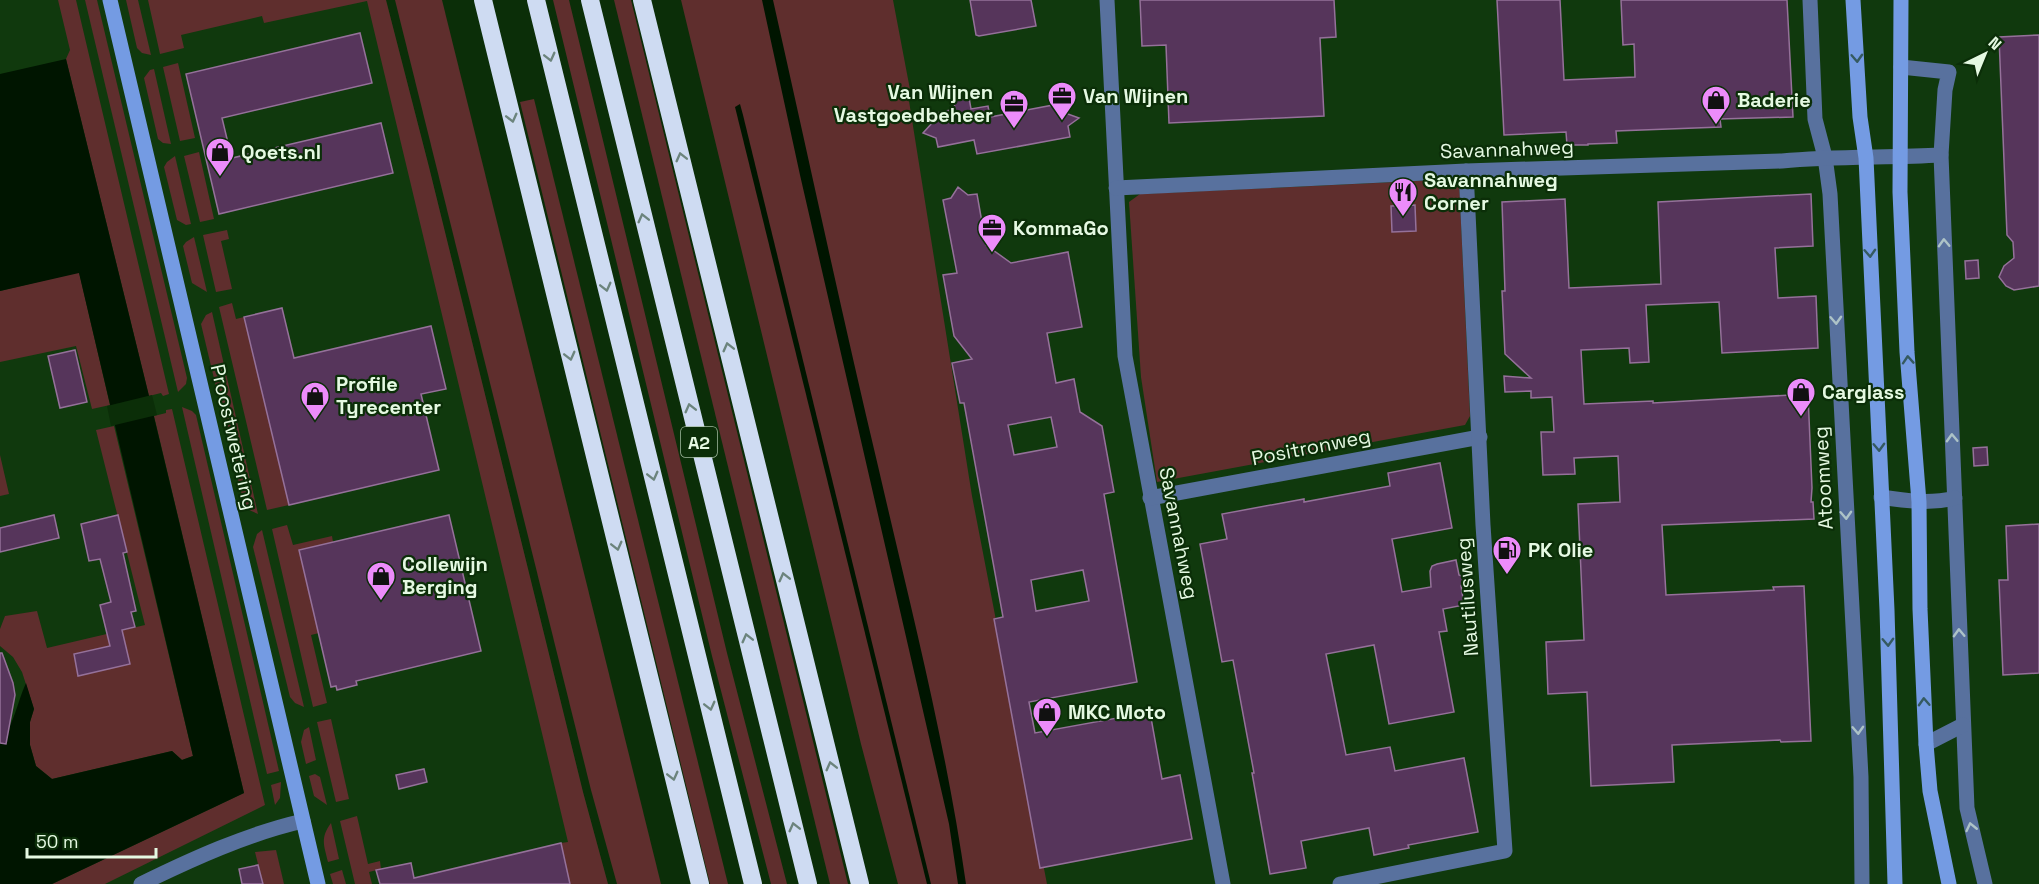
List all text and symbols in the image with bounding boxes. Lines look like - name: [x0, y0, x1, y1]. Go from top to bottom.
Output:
- north arrow: [1955, 24, 2015, 84]
- text: N: [1984, 32, 2006, 55]
- one-way arrow: [542, 52, 555, 62]
- one-way arrow: [1850, 54, 1863, 63]
- place label: Van Wijnen Vastgoedbeheer: [834, 79, 993, 128]
- office icon: Van Wijnen: [1046, 80, 1078, 122]
- place label: Van Wijnen: [1083, 83, 1188, 109]
- shop icon: Baderie: [1700, 84, 1732, 126]
- place label: Baderie: [1737, 87, 1811, 113]
- office icon: Van Wijnen Vastgoedbeheer: [998, 88, 1030, 130]
- one-way arrow: [504, 113, 517, 123]
- street label: Savannahweg: [1440, 134, 1574, 164]
- shop icon: Qoets.nl: [204, 136, 236, 178]
- place label: Qoets.nl: [241, 139, 321, 165]
- one-way arrow: [676, 152, 689, 162]
- place label: Savannahweg Corner: [1424, 167, 1558, 216]
- restaurant icon: Savannahweg Corner: [1387, 176, 1419, 218]
- office icon: KommaGo: [976, 212, 1008, 254]
- one-way arrow: [638, 214, 651, 224]
- place label: KommaGo: [1013, 215, 1109, 241]
- one-way arrow: [1938, 239, 1951, 248]
- one-way arrow: [1864, 248, 1877, 257]
- one-way arrow: [599, 282, 612, 292]
- one-way arrow: [1829, 316, 1842, 325]
- one-way arrow: [722, 342, 735, 352]
- one-way arrow: [563, 351, 576, 361]
- one-way arrow: [1902, 356, 1915, 365]
- street label: Proostwetering: [205, 362, 263, 512]
- place label: Profile Tyrecenter: [336, 371, 441, 420]
- shop icon: Carglass: [1785, 376, 1817, 418]
- place label: Carglass: [1822, 379, 1905, 405]
- shop icon: Profile Tyrecenter: [299, 380, 331, 422]
- one-way arrow: [685, 403, 698, 413]
- street label: Positronweg: [1249, 423, 1373, 471]
- street label: Atoomweg: [1807, 426, 1839, 530]
- road number: A2: [681, 427, 717, 457]
- one-way arrow: [1946, 433, 1959, 442]
- one-way arrow: [1873, 443, 1886, 452]
- street label: Savannahweg: [1153, 465, 1205, 601]
- one-way arrow: [646, 471, 659, 481]
- one-way arrow: [1840, 510, 1853, 519]
- fuel station icon: PK Olie: [1491, 534, 1523, 576]
- street label: Nautilusweg: [1450, 537, 1484, 657]
- place label: PK Olie: [1528, 537, 1593, 563]
- one-way arrow: [610, 540, 622, 551]
- place label: Collewijn Berging: [402, 551, 488, 600]
- shop icon: Collewijn Berging: [365, 560, 397, 602]
- one-way arrow: [779, 572, 792, 582]
- one-way arrow: [1953, 628, 1966, 637]
- one-way arrow: [741, 633, 754, 643]
- one-way arrow: [1881, 638, 1894, 647]
- shop icon: MKC Moto: [1031, 696, 1063, 738]
- one-way arrow: [1917, 697, 1930, 706]
- place label: MKC Moto: [1068, 699, 1166, 725]
- one-way arrow: [702, 701, 715, 711]
- one-way arrow: [1852, 726, 1865, 735]
- one-way arrow: [826, 761, 839, 771]
- one-way arrow: [666, 771, 679, 781]
- scale bar: [27, 821, 156, 859]
- one-way arrow: [788, 822, 801, 832]
- one-way arrow: [1966, 822, 1979, 832]
- text: 50 m: [36, 830, 78, 853]

